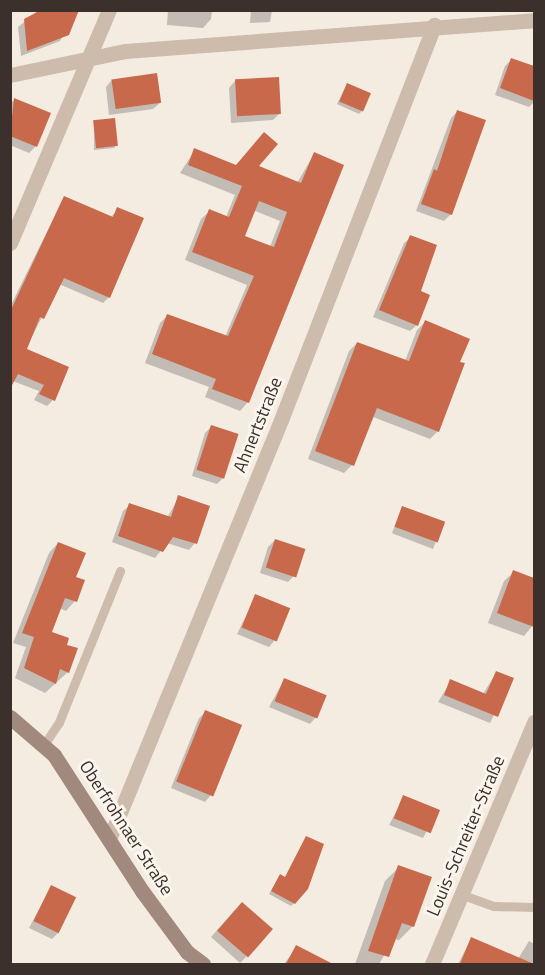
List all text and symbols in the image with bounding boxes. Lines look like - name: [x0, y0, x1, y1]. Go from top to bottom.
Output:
- street label: Ahnertstraße: [229, 374, 287, 476]
- street label: Louis-Schreiter-Straße: [422, 752, 510, 920]
- street label: Oberfrohnaer Straße: [74, 757, 178, 899]

